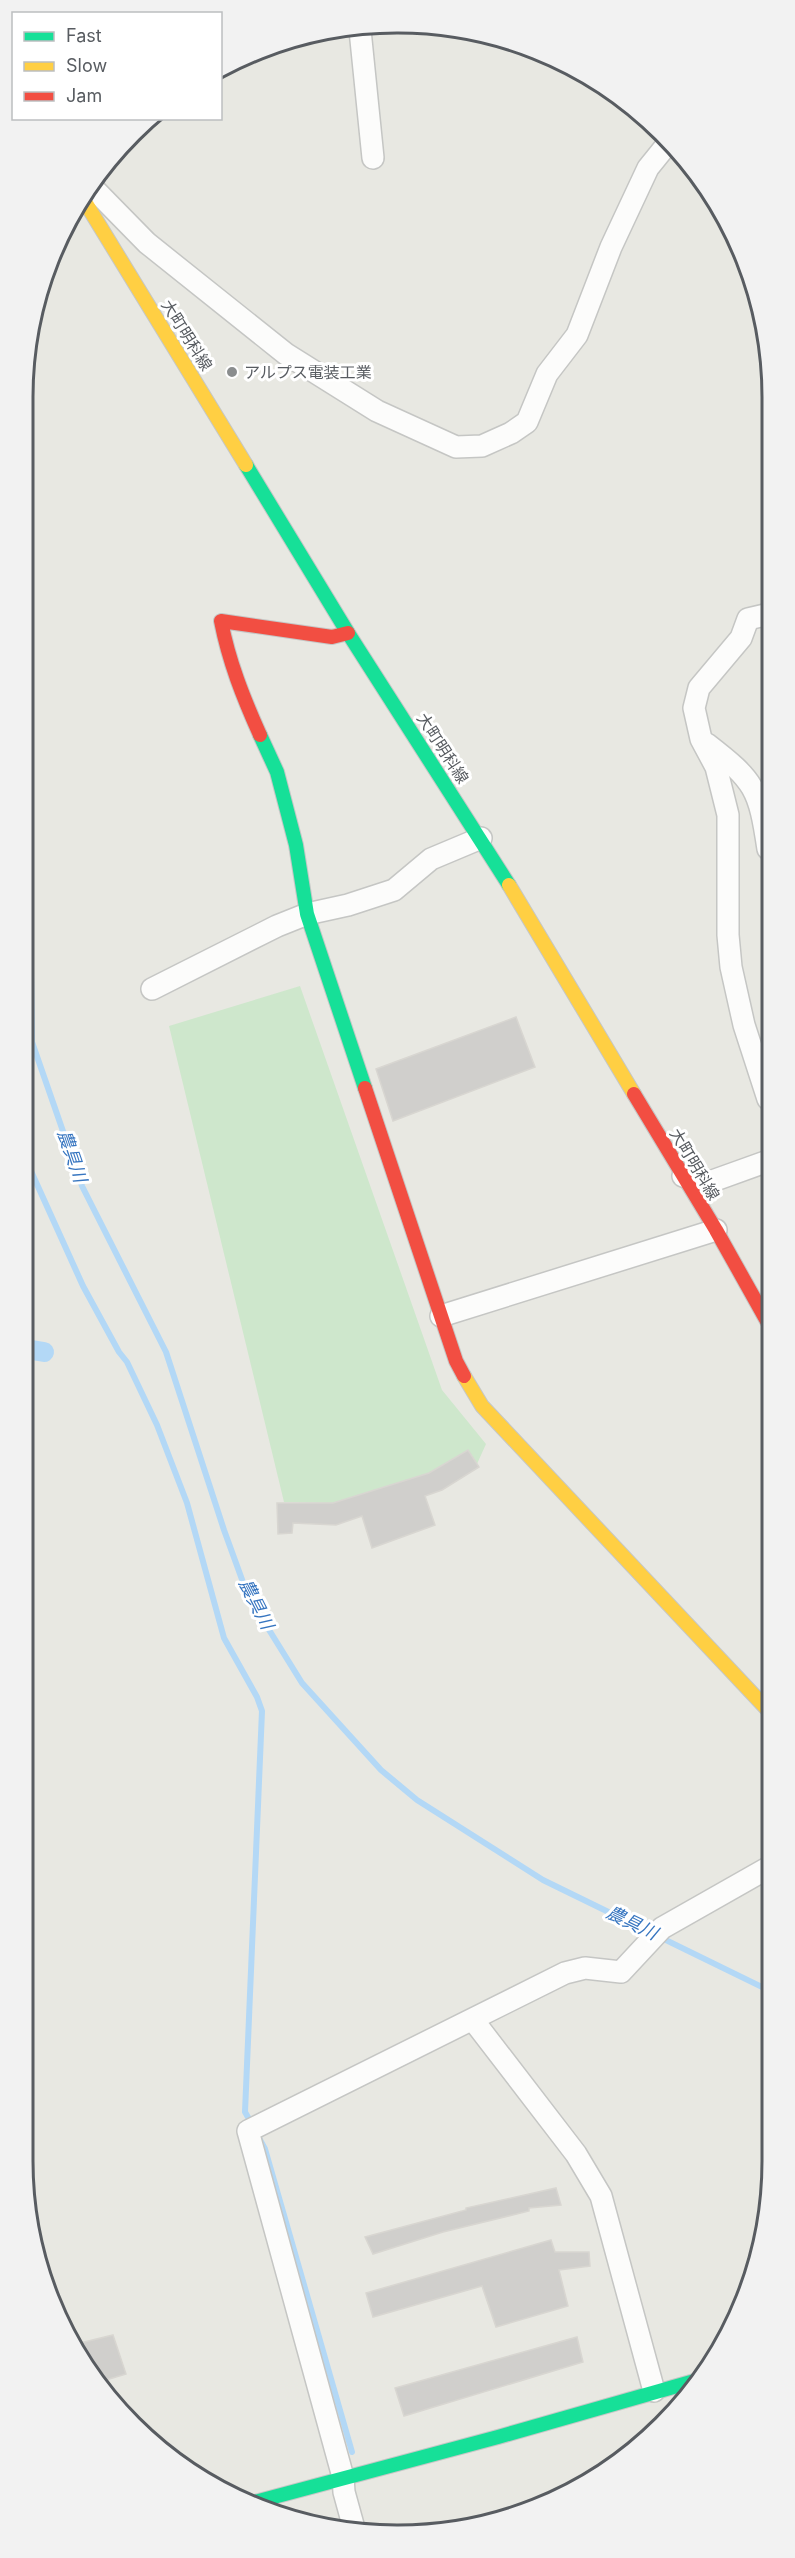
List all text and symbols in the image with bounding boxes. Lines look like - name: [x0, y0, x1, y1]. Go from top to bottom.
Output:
- legend: [12, 12, 222, 120]
- text: Fast: [66, 25, 102, 46]
- text: Slow: [66, 55, 107, 76]
- text: Jam: [66, 85, 102, 106]
- street label: 大町明科線: [157, 296, 217, 374]
- place label: アルプス電装工業: [244, 362, 372, 382]
- marker: アルプス電装工業: [225, 365, 239, 379]
- street label: 大町明科線: [413, 709, 473, 787]
- street label: 大町明科線: [666, 1125, 724, 1203]
- water label: 農具川: [54, 1127, 92, 1187]
- water label: 農具川: [235, 1575, 279, 1634]
- water label: 農具川: [603, 1901, 663, 1945]

